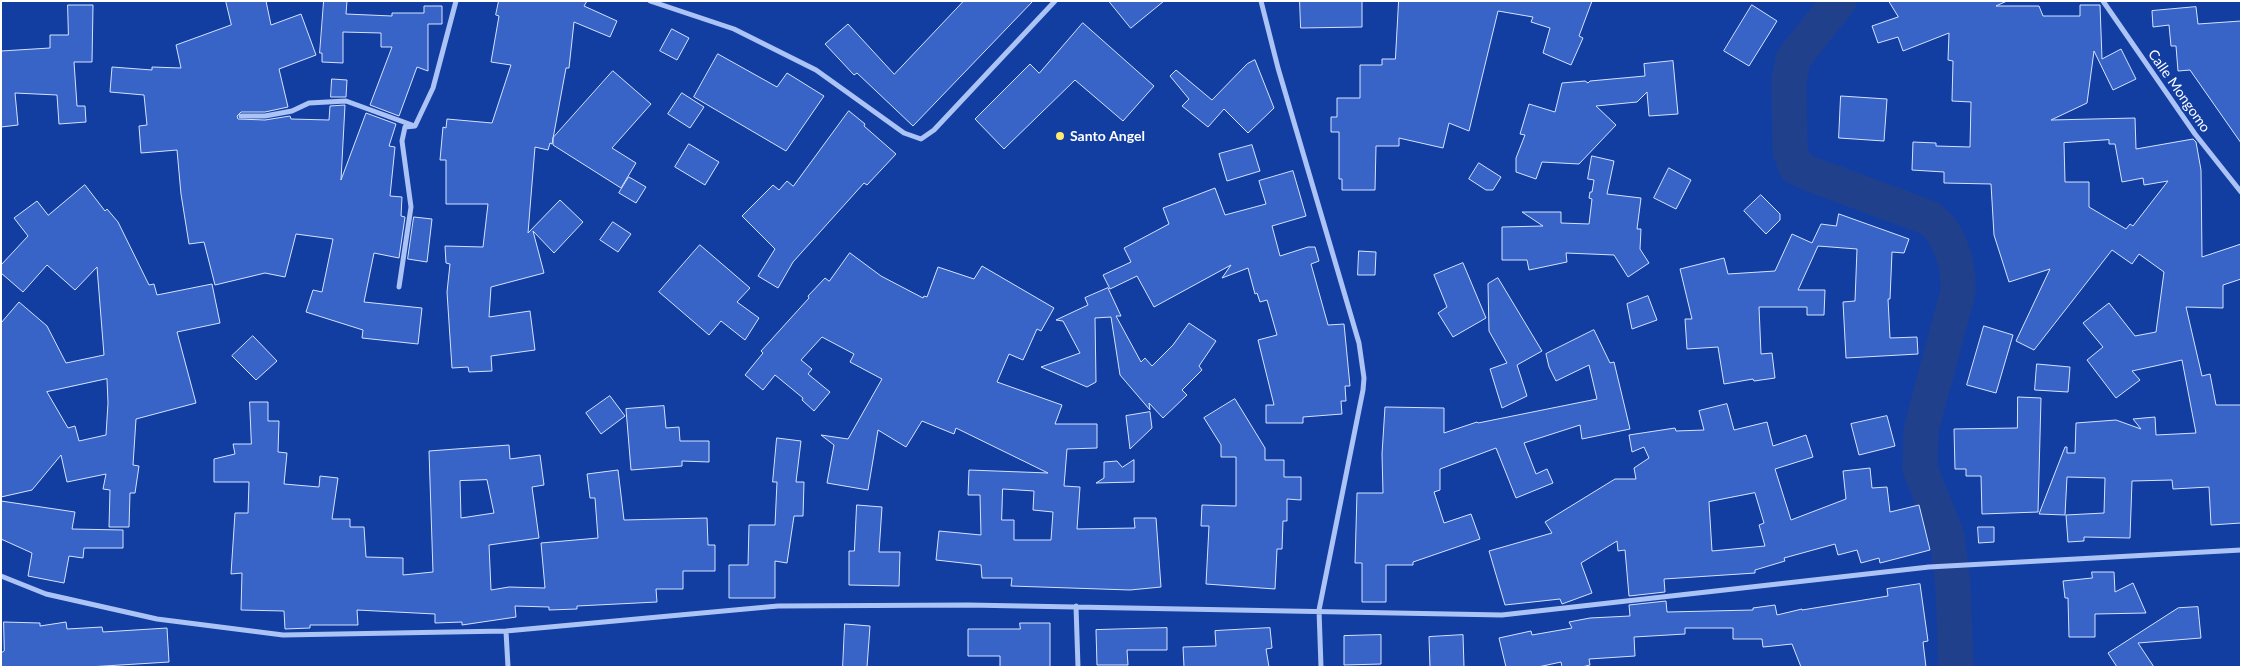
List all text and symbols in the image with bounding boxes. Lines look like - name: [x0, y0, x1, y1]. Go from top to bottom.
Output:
- street label: Calle Mongomo: [2144, 46, 2214, 136]
- place label: Santo Angel: [1070, 128, 1145, 144]
- marker: Santo Angel: [1054, 130, 1066, 142]

